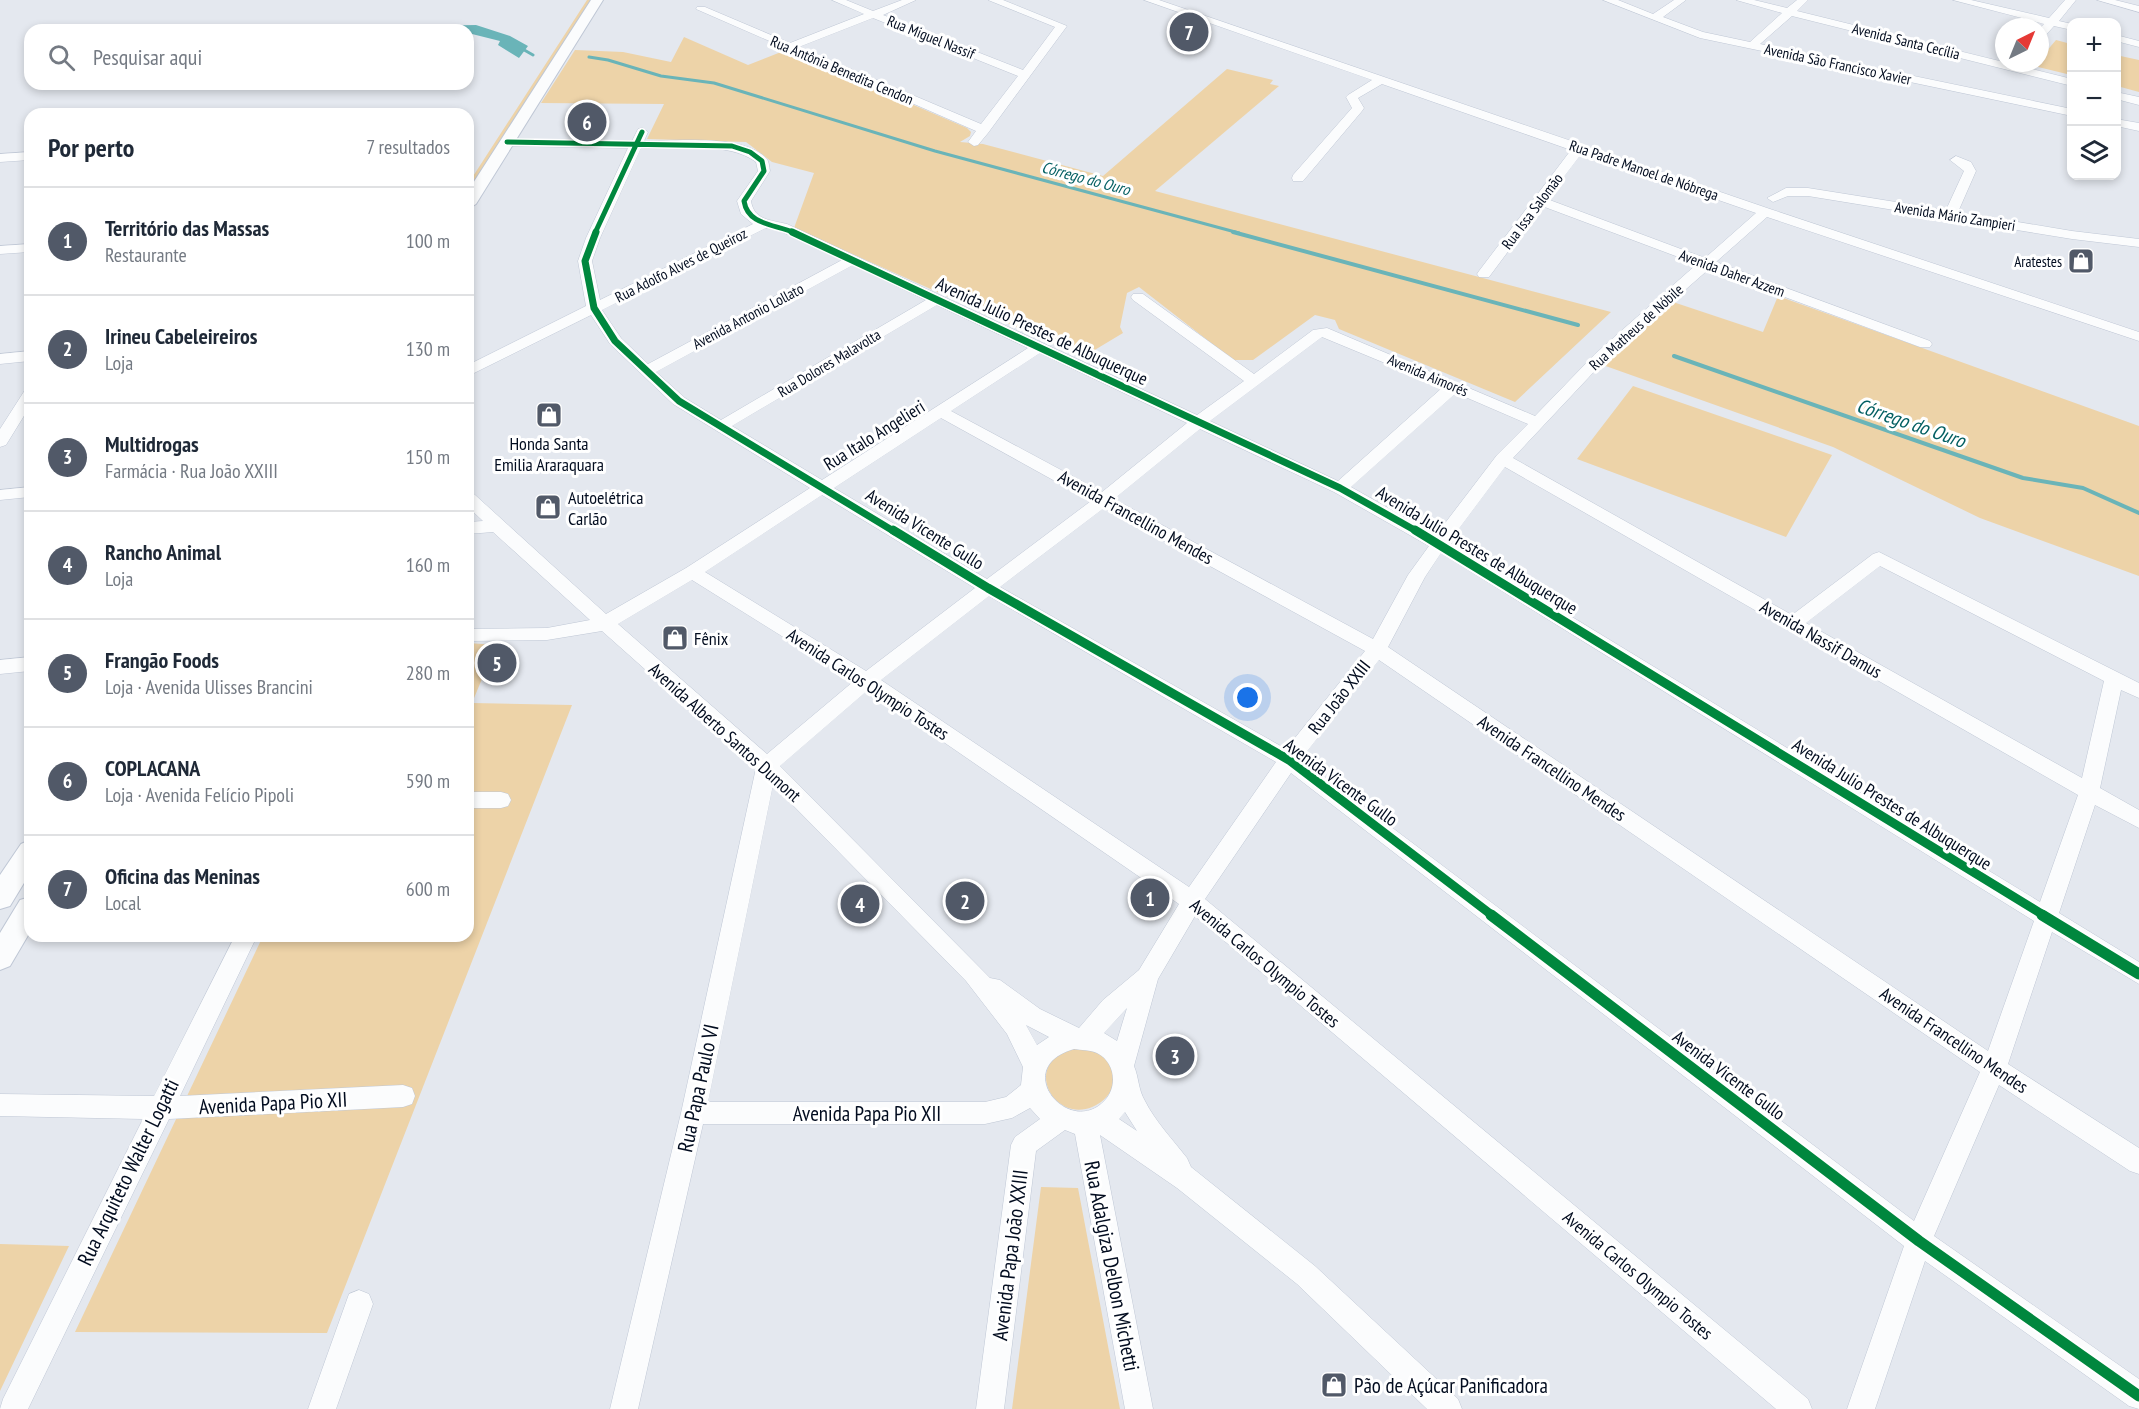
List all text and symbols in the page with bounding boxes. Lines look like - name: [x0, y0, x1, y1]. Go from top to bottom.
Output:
- pin: 7: [1170, 9, 1208, 54]
- street label: Rua Miguel Nassif: [884, 11, 979, 64]
- street label: Avenida Santa Cecília: [1850, 18, 1962, 64]
- north arrow: [1995, 18, 2049, 72]
- map controls: [2067, 18, 2121, 180]
- button: +: [2067, 18, 2121, 72]
- search box: [24, 24, 474, 90]
- street label: Rua Antônia Benedita Cendon: [768, 31, 916, 109]
- street label: Avenida São Francisco Xavier: [1763, 39, 1914, 89]
- icon: search: [45, 41, 78, 74]
- text: Pesquisar aqui: [93, 43, 202, 71]
- button: −: [2067, 72, 2121, 126]
- pin: 6: [568, 100, 606, 144]
- button: layers: [2067, 126, 2121, 180]
- text: Por perto: [48, 131, 134, 164]
- text: 7 resultados: [366, 134, 450, 160]
- street label: Rua Padre Manoel de Nóbrega: [1567, 136, 1721, 204]
- water label: Córrego do Ouro: [1040, 157, 1133, 200]
- street label: Rua Issa Salomão: [1497, 169, 1567, 253]
- street label: Avenida Mário Zampieri: [1893, 197, 2017, 235]
- text: Território das Massas: [105, 214, 269, 242]
- street label: Rua Adolfo Alves de Queiroz: [612, 223, 750, 307]
- text: 1: [63, 228, 72, 254]
- text: 100 m: [406, 228, 450, 254]
- text: Restaurante: [105, 242, 187, 268]
- street label: Avenida Daher Azzem: [1677, 245, 1787, 301]
- shop icon: Aratestes: [2066, 246, 2096, 276]
- place label: Aratestes: [2014, 252, 2062, 271]
- street label: Avenida Julio Prestes de Albuquerque: [932, 272, 1152, 390]
- street label: Avenida Antonio Lollato: [689, 279, 807, 353]
- street label: Rua Matheus de Nóbile: [1585, 280, 1687, 374]
- text: Irineu Cabeleireiros: [105, 322, 258, 350]
- street label: Rua Dolores Malavolta: [774, 325, 884, 401]
- text: 2: [63, 336, 72, 362]
- text: 130 m: [406, 336, 450, 362]
- text: Loja: [105, 350, 133, 376]
- street label: Avenida Aimorés: [1385, 350, 1471, 400]
- water label: Córrego do Ouro: [1853, 392, 1970, 454]
- street label: Rua Italo Angelieri: [819, 395, 929, 475]
- shop icon: Honda Santa Emilia Araraquara: [534, 400, 564, 430]
- text: Multidrogas: [105, 430, 199, 458]
- place label: Honda Santa Emilia Araraquara: [494, 432, 604, 476]
- text: 3: [63, 444, 72, 470]
- text: 150 m: [406, 444, 450, 470]
- text: Farmácia · Rua João XXIII: [105, 458, 278, 484]
- street label: Avenida Francellino Mendes: [1054, 465, 1218, 569]
- street label: Avenida Julio Prestes de Albuquerque: [1372, 481, 1582, 619]
- street label: Avenida Vicente Gullo: [862, 483, 989, 575]
- place label: Autoelétrica Carlão: [568, 486, 643, 530]
- shop icon: Autoelétrica Carlão: [533, 492, 563, 522]
- text: Rancho Animal: [105, 538, 221, 566]
- text: 4: [63, 552, 72, 578]
- text: 160 m: [406, 552, 450, 578]
- text: Loja: [105, 566, 133, 592]
- street label: Avenida Nassif Damus: [1756, 595, 1886, 683]
- shop icon: Fênix: [660, 623, 690, 653]
- street label: Avenida Carlos Olympio Tostes: [783, 623, 953, 745]
- place label: Fênix: [694, 627, 729, 650]
- pin: 5: [478, 640, 516, 686]
- text: Frangão Foods: [105, 646, 219, 674]
- street label: Rua João XXIII: [1303, 655, 1375, 739]
- street label: Avenida Alberto Santos Dumont: [644, 658, 806, 807]
- text: 5: [63, 660, 72, 686]
- text: 280 m: [406, 660, 450, 686]
- text: Loja · Avenida Ulisses Brancini: [105, 674, 313, 700]
- your location: [1233, 683, 1262, 712]
- street label: Avenida Francellino Mendes: [1473, 710, 1631, 826]
- street label: Avenida Vicente Gullo: [1280, 733, 1403, 831]
- street label: Avenida Julio Prestes de Albuquerque: [1788, 733, 1996, 875]
- text: COPLACANA: [105, 754, 200, 782]
- text: 6: [63, 768, 72, 794]
- text: 590 m: [406, 768, 450, 794]
- text: Loja · Avenida Felício Pipoli: [105, 782, 294, 808]
- text: Oficina das Meninas: [105, 862, 260, 890]
- text: 7: [63, 876, 72, 902]
- text: 600 m: [406, 876, 450, 902]
- pin: 1: [1130, 876, 1170, 920]
- pin: 2: [946, 878, 984, 924]
- pin: 4: [840, 882, 880, 926]
- text: Local: [105, 890, 141, 916]
- street label: Avenida Carlos Olympio Tostes: [1185, 894, 1345, 1032]
- street label: Avenida Francellino Mendes: [1875, 982, 2033, 1098]
- street label: Rua Papa Paulo VI: [671, 1021, 725, 1155]
- street label: Avenida Vicente Gullo: [1668, 1025, 1790, 1125]
- pin: 3: [1156, 1034, 1194, 1078]
- street label: Rua Arquiteto Walter Logatti: [71, 1074, 185, 1270]
- street label: Avenida Papa Pio XII: [198, 1086, 348, 1120]
- street label: Avenida Papa Pio XII: [793, 1100, 941, 1127]
- street label: Rua Adalgiza Delbon Michetti: [1078, 1159, 1146, 1373]
- street label: Avenida Papa João XXIII: [986, 1168, 1034, 1342]
- street label: Avenida Carlos Olympio Tostes: [1558, 1206, 1718, 1344]
- shop icon: Pão de Açúcar Panificadora: [1319, 1370, 1349, 1400]
- place label: Pão de Açúcar Panificadora: [1354, 1372, 1548, 1399]

